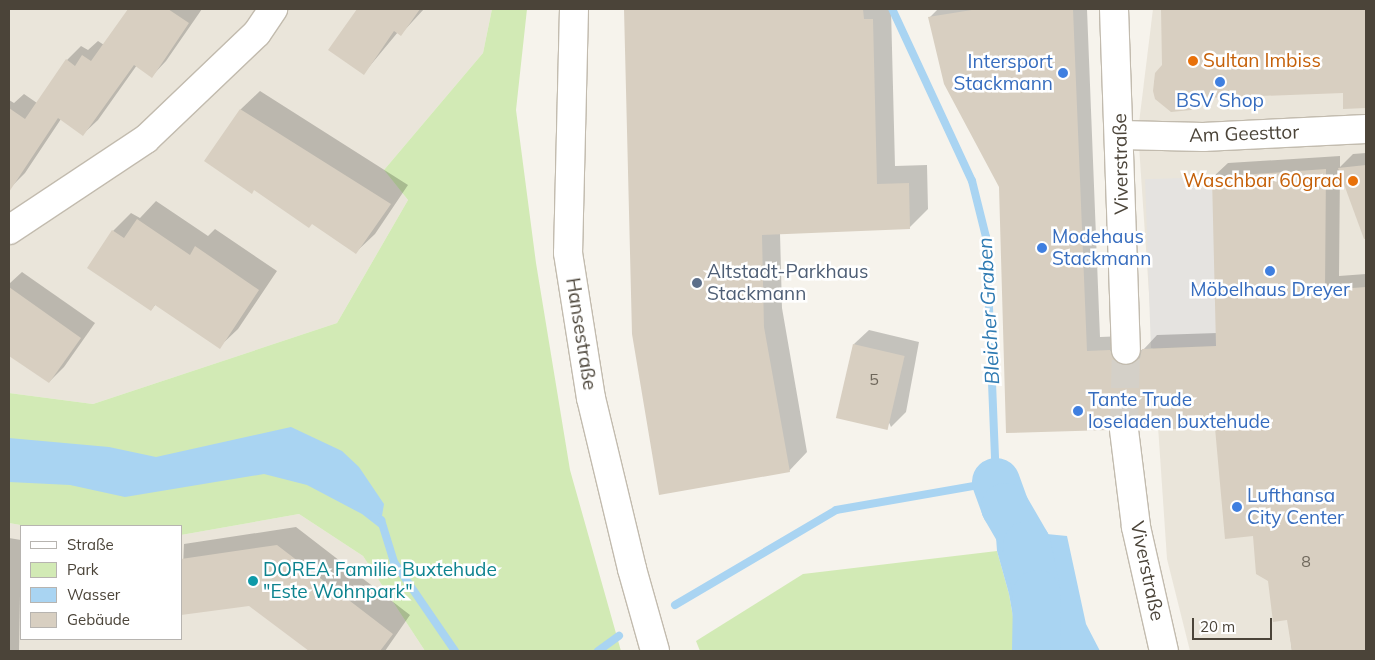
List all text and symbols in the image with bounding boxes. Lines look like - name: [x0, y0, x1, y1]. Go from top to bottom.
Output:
- place label: Sultan Imbiss: [1203, 50, 1321, 72]
- place label: Intersport Stackmann: [954, 51, 1053, 95]
- marker: Sultan Imbiss: [1187, 55, 1199, 67]
- marker: Intersport Stackmann: [1057, 67, 1069, 79]
- marker: BSV Shop: [1214, 76, 1226, 88]
- place label: BSV Shop: [1176, 90, 1264, 112]
- street label: Viverstraße: [1109, 113, 1133, 215]
- street label: Am Geesttor: [1189, 121, 1299, 147]
- place label: Waschbar 60grad: [1183, 170, 1343, 192]
- marker: Waschbar 60grad: [1347, 175, 1359, 187]
- place label: Modehaus Stackmann: [1052, 226, 1151, 270]
- water label: Bleicher Graben: [972, 237, 1004, 385]
- marker: Modehaus Stackmann: [1036, 242, 1048, 254]
- place label: Altstadt-Parkhaus Stackmann: [707, 261, 868, 305]
- marker: Möbelhaus Dreyer: [1264, 265, 1276, 277]
- street label: Hansestraße: [561, 276, 601, 392]
- marker: Altstadt-Parkhaus Stackmann: [691, 277, 703, 289]
- place label: Möbelhaus Dreyer: [1190, 279, 1350, 301]
- house number: 5: [869, 369, 879, 389]
- place label: Tante Trude loseladen buxtehude: [1088, 389, 1270, 433]
- marker: Tante Trude loseladen buxtehude: [1072, 405, 1084, 417]
- place label: Lufthansa City Center: [1247, 485, 1344, 529]
- marker: Lufthansa City Center: [1231, 501, 1243, 513]
- street label: Viverstraße: [1125, 519, 1169, 623]
- legend: [20, 525, 182, 640]
- text: Straße: [67, 535, 114, 554]
- house number: 8: [1301, 551, 1311, 571]
- place label: DOREA Familie Buxtehude "Este Wohnpark": [263, 559, 497, 603]
- text: Park: [67, 560, 99, 579]
- marker: DOREA Familie Buxtehude "Este Wohnpark": [247, 575, 259, 587]
- text: Wasser: [67, 585, 120, 604]
- scale bar: [1195, 608, 1275, 640]
- text: Gebäude: [67, 610, 130, 629]
- text: 20 m: [1200, 617, 1235, 636]

